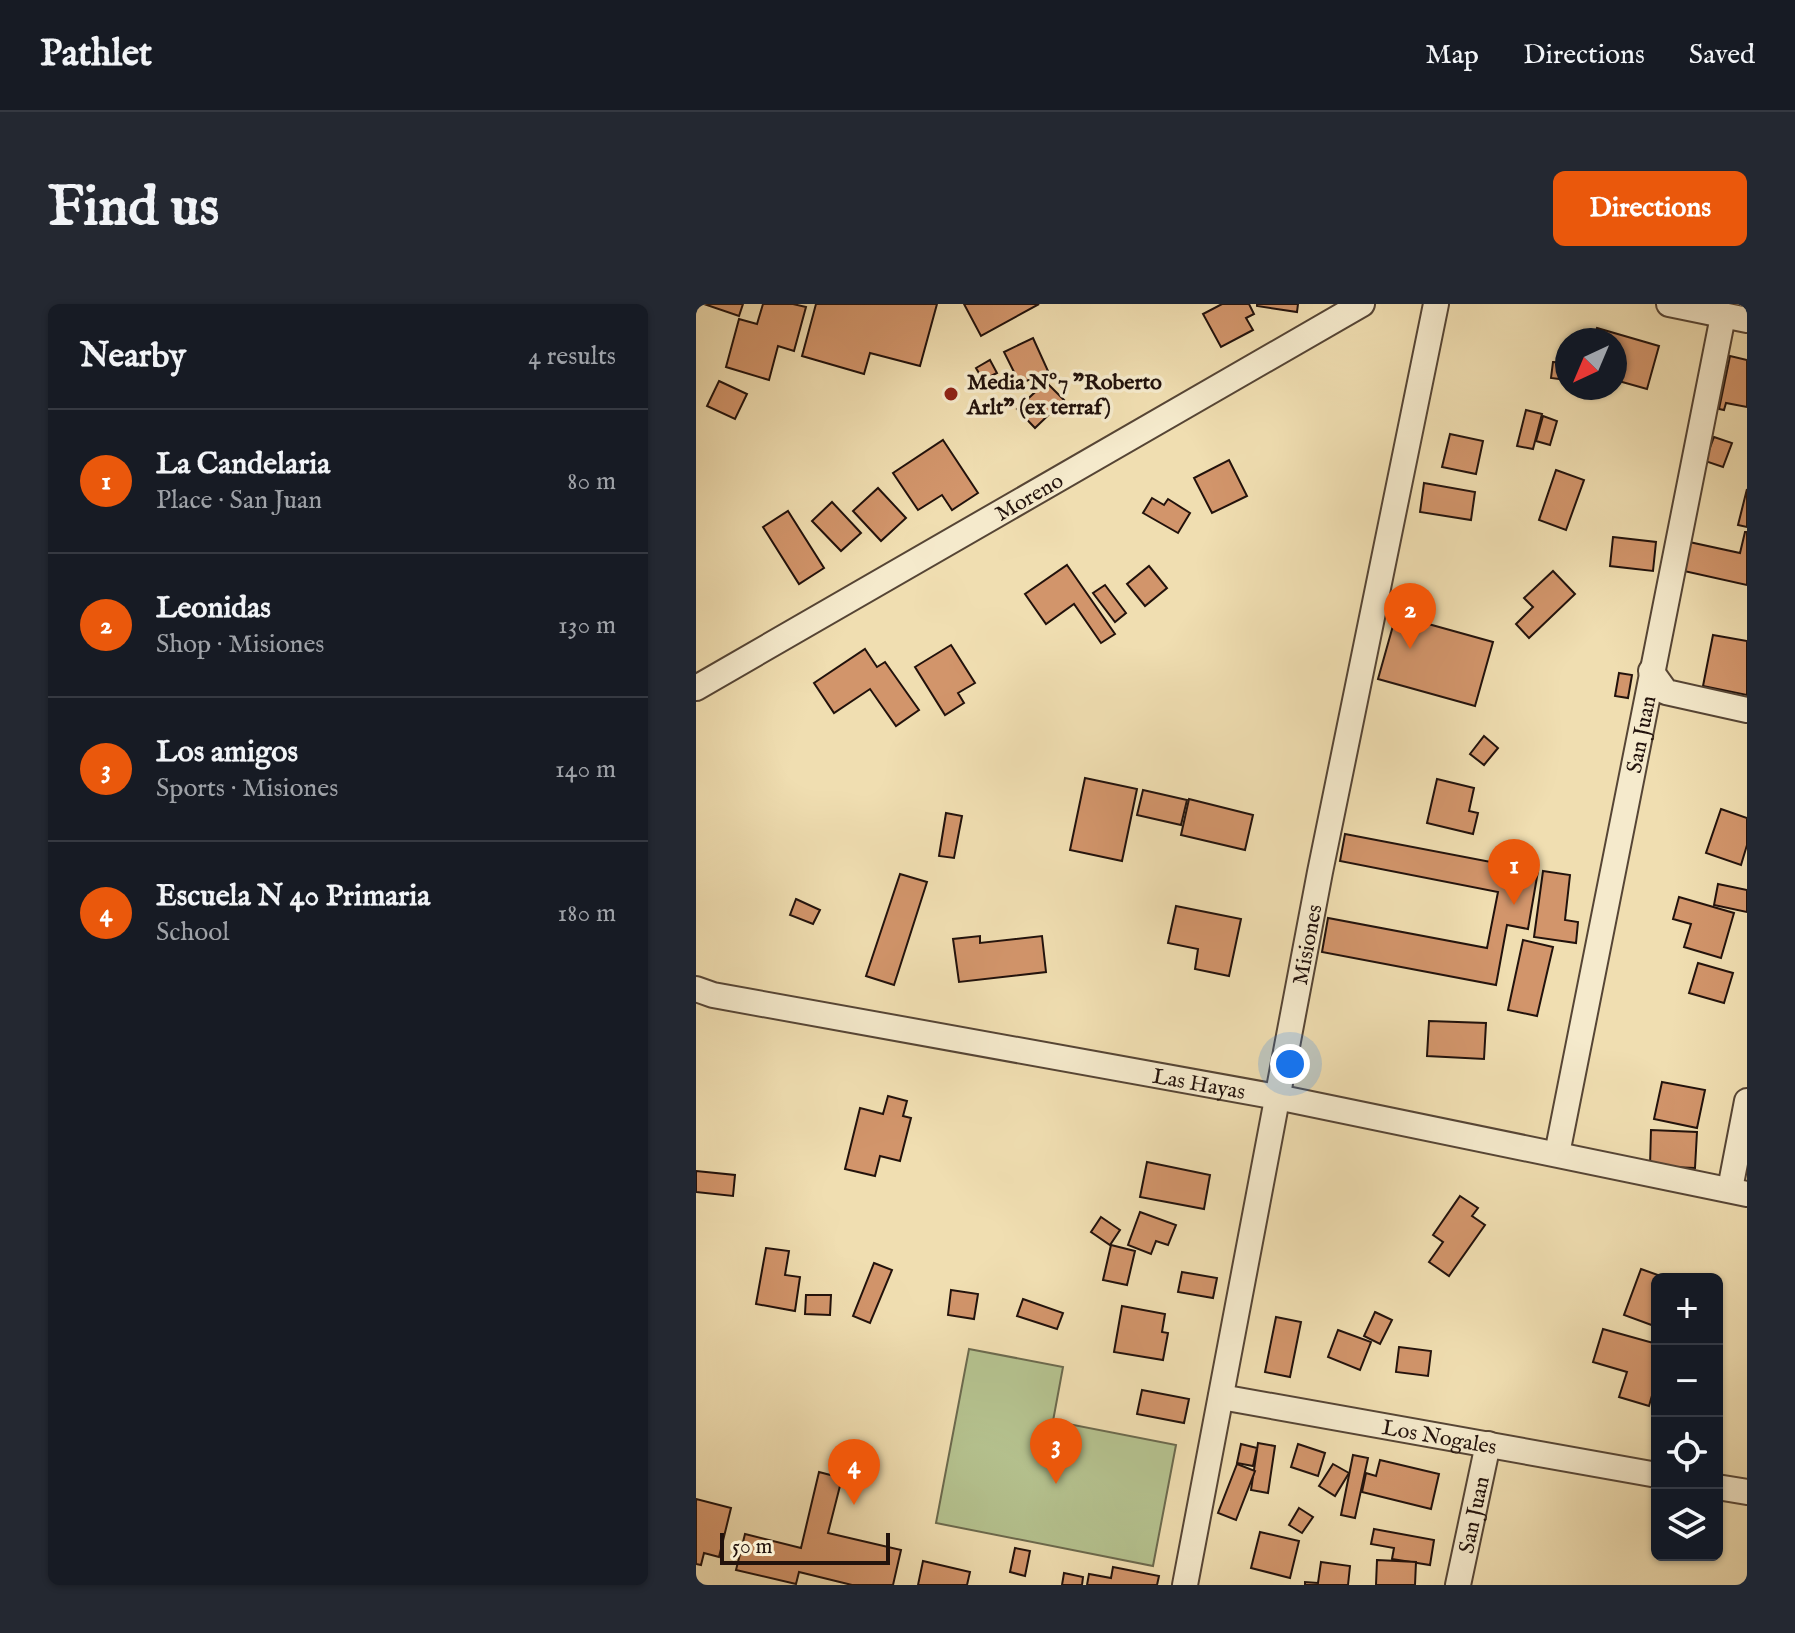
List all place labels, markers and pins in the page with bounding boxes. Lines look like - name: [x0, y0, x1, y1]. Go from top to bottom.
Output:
- place label: Media Nº7 "Roberto Arlt" (ex terraf): [966, 369, 1162, 422]
- marker: Media Nº7 "Roberto Arlt" (ex terraf): [942, 385, 960, 403]
- pin: 2: [1384, 583, 1436, 649]
- pin: 1: [1488, 839, 1540, 905]
- pin: 3: [1030, 1418, 1082, 1484]
- pin: 4: [828, 1439, 880, 1505]

